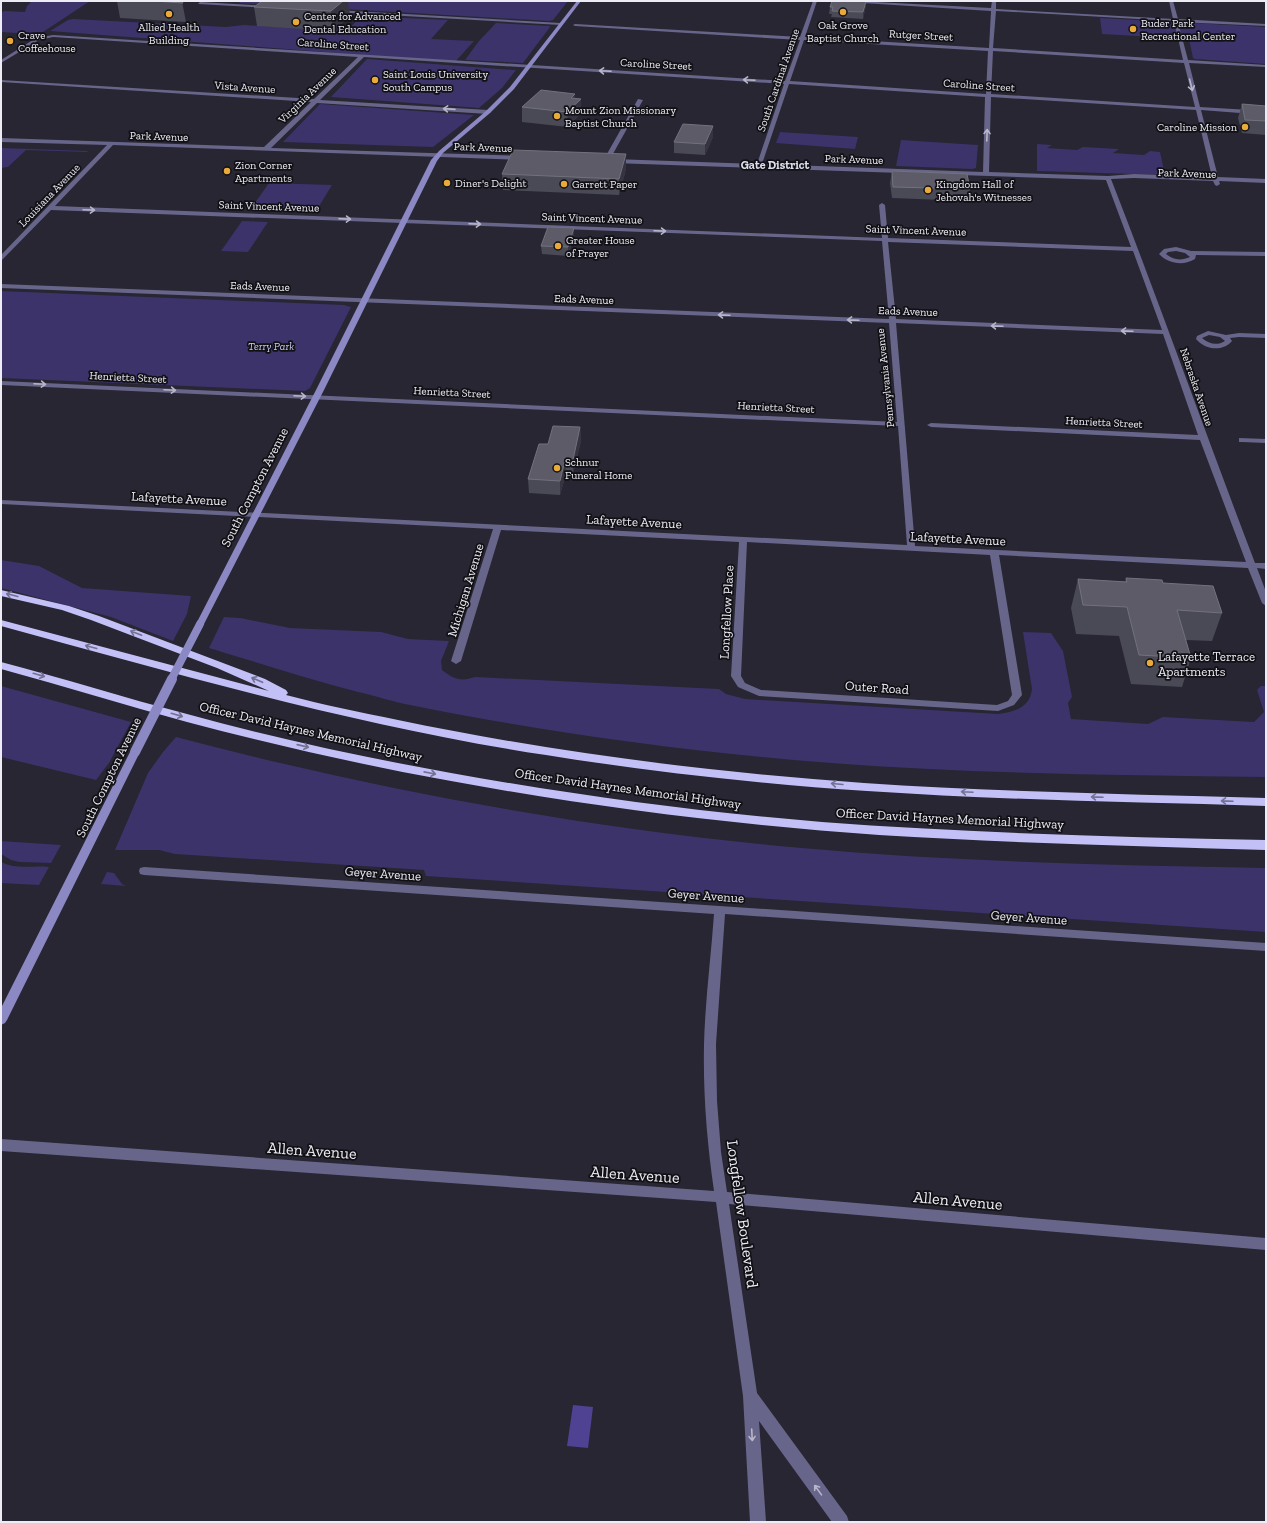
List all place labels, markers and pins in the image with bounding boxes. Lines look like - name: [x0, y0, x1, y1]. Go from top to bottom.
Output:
- marker: Oak Grove Baptist Church: [838, 7, 848, 17]
- marker: Allied Health Building: [164, 9, 174, 19]
- place label: Center for Advanced Dental Education: [304, 10, 401, 36]
- marker: Center for Advanced Dental Education: [291, 17, 301, 27]
- place label: Buder Park Recreational Center: [1141, 17, 1236, 43]
- place label: Oak Grove Baptist Church: [807, 19, 880, 45]
- place label: Allied Health Building: [138, 21, 201, 47]
- marker: Buder Park Recreational Center: [1128, 24, 1138, 34]
- place label: Crave Coffeehouse: [18, 29, 76, 55]
- marker: Crave Coffeehouse: [5, 36, 15, 46]
- place label: Saint Louis University South Campus: [383, 68, 488, 94]
- marker: Saint Louis University South Campus: [370, 75, 380, 85]
- place label: Mount Zion Missionary Baptist Church: [565, 104, 676, 130]
- marker: Mount Zion Missionary Baptist Church: [552, 111, 562, 121]
- place label: Caroline Mission: [1157, 121, 1238, 134]
- marker: Caroline Mission: [1240, 122, 1250, 132]
- place label: Zion Corner Apartments: [235, 159, 293, 185]
- marker: Zion Corner Apartments: [222, 166, 232, 176]
- place label: Diner's Delight: [455, 177, 527, 190]
- marker: Diner's Delight: [442, 178, 452, 188]
- place label: Garrett Paper: [572, 178, 638, 191]
- place label: Kingdom Hall of Jehovah's Witnesses: [936, 178, 1032, 204]
- marker: Garrett Paper: [559, 179, 569, 189]
- marker: Kingdom Hall of Jehovah's Witnesses: [923, 185, 933, 195]
- place label: Greater House of Prayer: [566, 234, 635, 260]
- marker: Greater House of Prayer: [553, 241, 563, 251]
- place label: Schnur Funeral Home: [565, 456, 633, 482]
- marker: Schnur Funeral Home: [552, 463, 562, 473]
- place label: Lafayette Terrace Apartments: [1158, 649, 1255, 679]
- marker: Lafayette Terrace Apartments: [1145, 658, 1155, 668]

